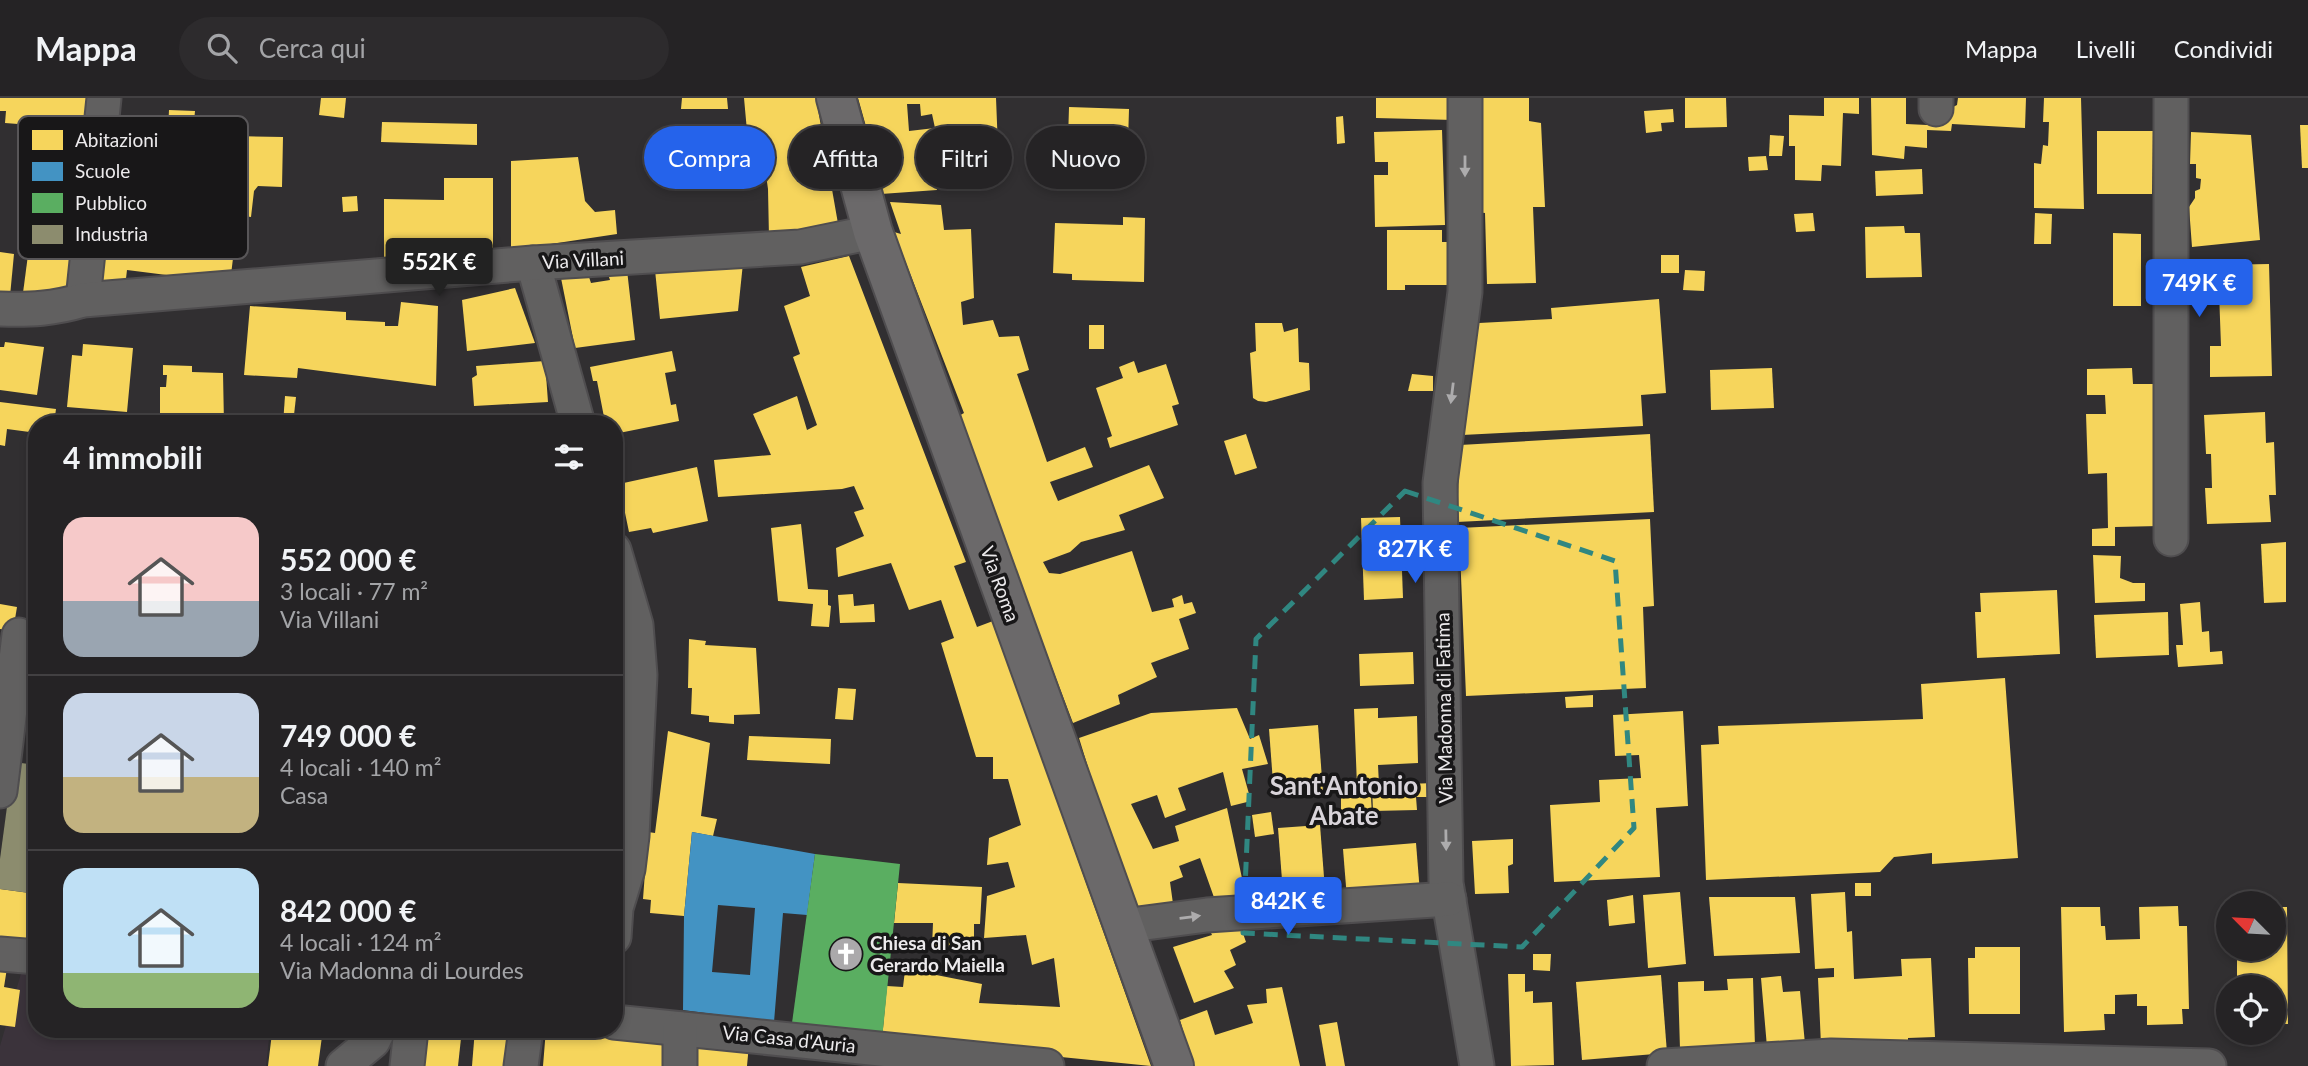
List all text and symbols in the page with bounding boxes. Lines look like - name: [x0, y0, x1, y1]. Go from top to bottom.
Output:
- search box: [179, 17, 669, 80]
- text: Mappa: [35, 28, 137, 68]
- icon: search: [203, 29, 241, 67]
- text: Cerca qui: [259, 32, 366, 64]
- text: Mappa: [1965, 34, 2038, 63]
- text: Livelli: [2076, 34, 2136, 63]
- text: Condividi: [2174, 34, 2273, 63]
- legend: [18, 116, 248, 259]
- chip: Compra: [644, 126, 775, 189]
- chip: Affitta: [789, 126, 902, 189]
- chip: Filtri: [916, 126, 1012, 189]
- chip: Nuovo: [1026, 126, 1145, 189]
- text: Abitazioni: [75, 128, 158, 151]
- one-way arrow: [1459, 155, 1471, 177]
- text: Scuole: [75, 159, 130, 182]
- text: Pubblico: [75, 191, 147, 214]
- text: Industria: [75, 222, 148, 245]
- pin: 552K €: [382, 238, 496, 298]
- street label: Via Villani: [541, 246, 625, 273]
- text: 552K €: [402, 247, 476, 275]
- pin: 749K €: [2142, 260, 2256, 319]
- text: 749K €: [2162, 268, 2236, 296]
- one-way arrow: [1446, 382, 1457, 404]
- icon: filters: [550, 438, 588, 476]
- text: 4 immobili: [63, 439, 203, 475]
- pin: 827K €: [1358, 526, 1472, 585]
- text: 827K €: [1378, 534, 1452, 562]
- text: 552 000 €: [280, 541, 416, 577]
- street label: Via Roma: [976, 543, 1025, 625]
- icon: home: [119, 545, 203, 629]
- text: 3 locali · 77 m²: [280, 577, 428, 605]
- text: Via Villani: [280, 605, 379, 633]
- street label: Via Madonna di Fatima: [1430, 612, 1457, 804]
- text: 749 000 €: [280, 717, 416, 753]
- icon: home: [119, 721, 203, 805]
- text: 4 locali · 140 m²: [280, 753, 441, 781]
- district label: Sant'Antonio Abate: [1270, 769, 1418, 831]
- text: Casa: [280, 781, 328, 809]
- one-way arrow: [1440, 829, 1452, 851]
- pin: 842K €: [1231, 878, 1345, 937]
- text: 842K €: [1251, 886, 1325, 914]
- north arrow: [2216, 891, 2286, 961]
- map controls: [2216, 891, 2286, 1045]
- text: 842 000 €: [280, 892, 416, 928]
- icon: home: [119, 896, 203, 980]
- one-way arrow: [1180, 912, 1202, 923]
- text: 4 locali · 124 m²: [280, 928, 441, 956]
- place label: Chiesa di San Gerardo Maiella: [870, 931, 1005, 976]
- church icon: Chiesa di San Gerardo Maiella: [827, 935, 865, 973]
- text: Via Madonna di Lourdes: [280, 956, 524, 984]
- button: locate: [2216, 975, 2286, 1045]
- street label: Via Casa d'Auria: [721, 1020, 857, 1057]

